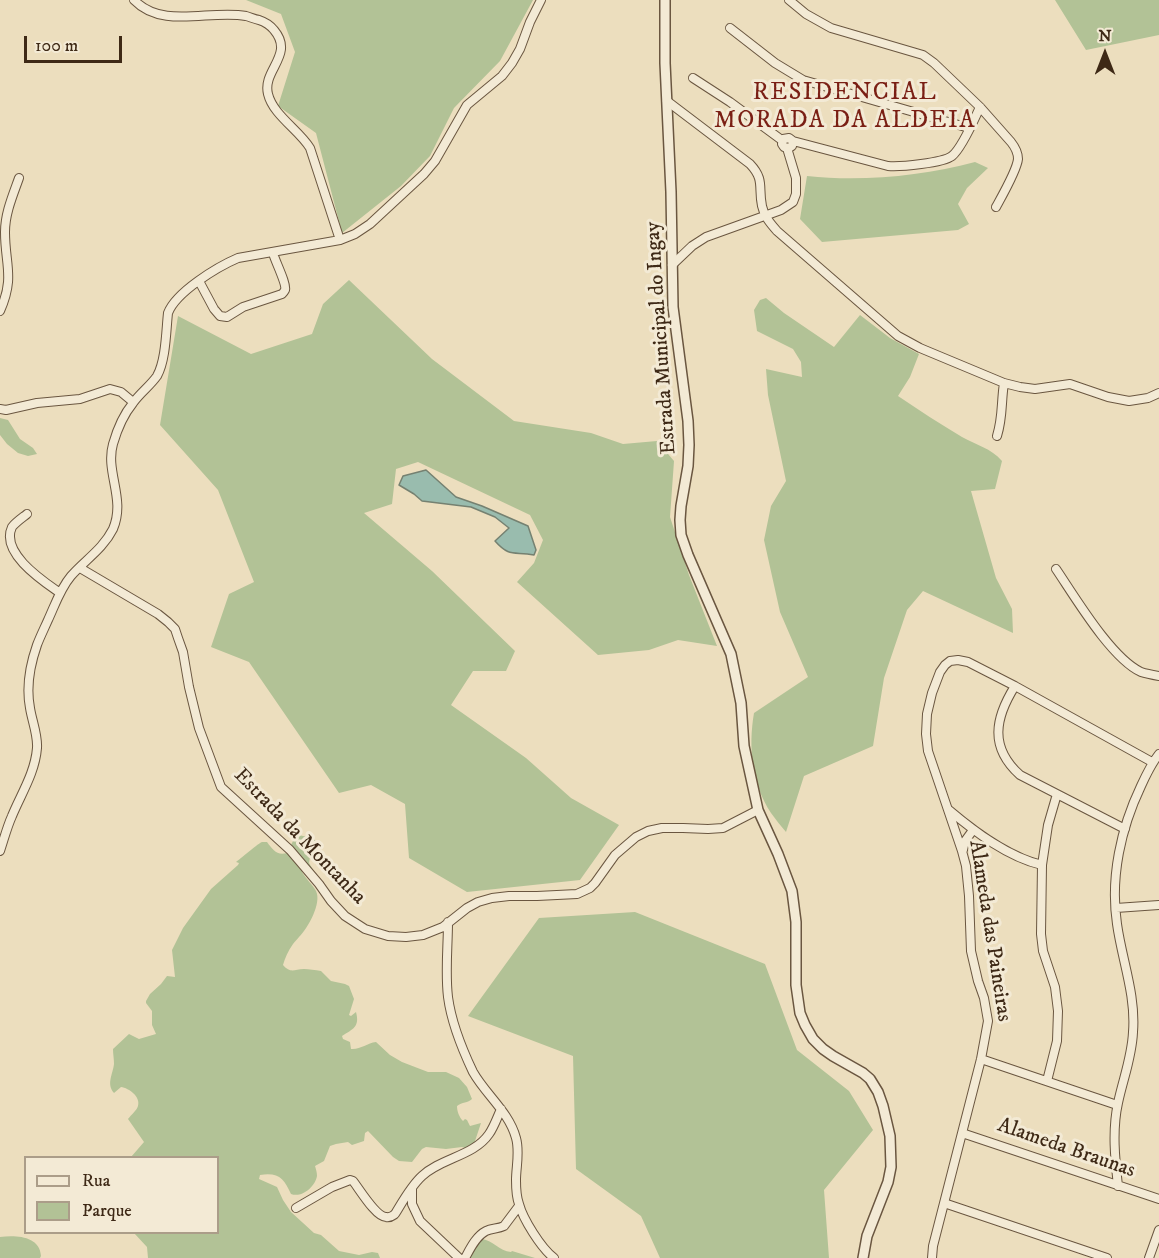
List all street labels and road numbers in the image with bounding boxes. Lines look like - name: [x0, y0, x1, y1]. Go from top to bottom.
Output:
- street label: Estrada Municipal do Ingay: [641, 221, 683, 455]
- street label: Estrada da Montanha: [228, 764, 370, 910]
- street label: Alameda das Paineiras: [962, 839, 1016, 1023]
- street label: Alameda Braunas: [994, 1114, 1138, 1184]

